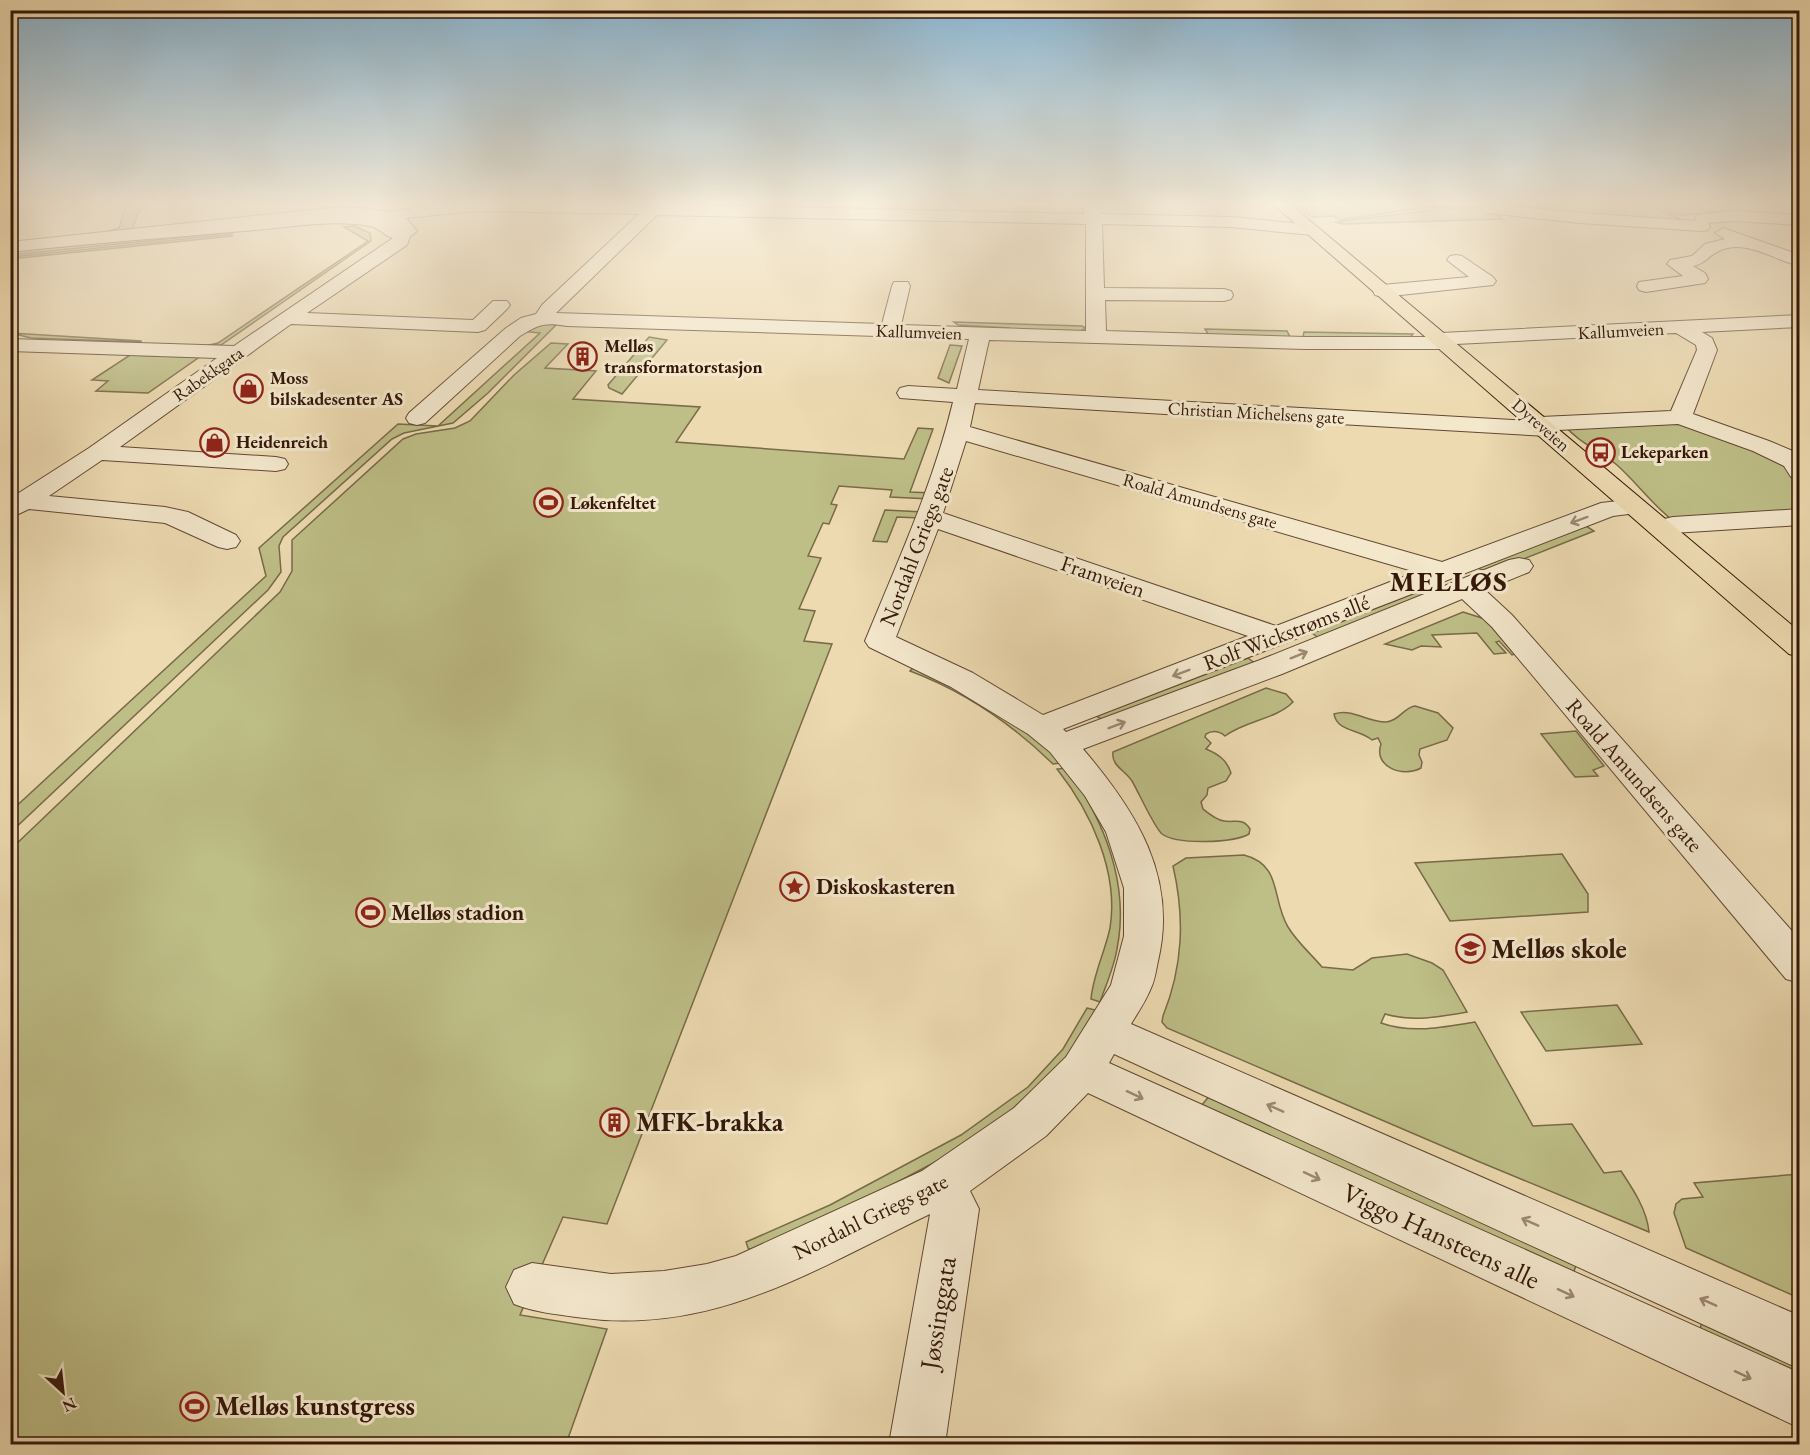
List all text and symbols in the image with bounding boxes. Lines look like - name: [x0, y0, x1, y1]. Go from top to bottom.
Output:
- street label: Kallumveien: [1577, 317, 1665, 344]
- street label: Kallumveien: [875, 318, 963, 345]
- place label: Melløs transformatorstasjon: [604, 334, 763, 378]
- street label: Rabekkgata: [168, 340, 248, 406]
- building icon: Melløs transformatorstasjon: [567, 340, 599, 372]
- place label: Moss bilskadesenter AS: [270, 366, 403, 410]
- shop icon: Moss bilskadesenter AS: [233, 372, 265, 404]
- street label: Dyreveien: [1507, 393, 1576, 457]
- street label: Christian Michelsens gate: [1167, 396, 1345, 429]
- shop icon: Heidenreich: [199, 426, 231, 458]
- place label: Heidenreich: [236, 430, 328, 453]
- bus stop icon: Lekeparken: [1584, 436, 1616, 468]
- place label: Lekeparken: [1621, 440, 1709, 463]
- street label: Nordahl Griegs gate: [873, 462, 960, 630]
- street label: Roald Amundsens gate: [1120, 467, 1280, 534]
- sports icon: Løkenfeltet: [533, 487, 565, 519]
- place label: Løkenfeltet: [570, 491, 656, 514]
- one-way arrow: [1570, 515, 1588, 526]
- street label: Framveien: [1057, 549, 1149, 605]
- district label: MELLØS: [1390, 563, 1508, 599]
- street label: Rolf Wickstrøms allé: [1199, 587, 1374, 678]
- one-way arrow: [1289, 649, 1308, 660]
- one-way arrow: [1172, 668, 1191, 679]
- street label: Roald Amundsens gate: [1560, 692, 1710, 859]
- one-way arrow: [1107, 718, 1126, 729]
- place icon: Diskoskasteren: [779, 870, 811, 902]
- place label: Diskoskasteren: [816, 872, 956, 901]
- sports icon: Melløs stadion: [354, 896, 386, 928]
- place label: Melløs stadion: [391, 898, 525, 927]
- place label: Melløs skole: [1491, 931, 1627, 966]
- school or university icon: Melløs skole: [1454, 933, 1486, 965]
- one-way arrow: [1126, 1089, 1144, 1101]
- one-way arrow: [1267, 1102, 1285, 1114]
- place label: MFK-brakka: [636, 1104, 784, 1139]
- building icon: MFK-brakka: [599, 1106, 631, 1138]
- street label: Nordahl Griegs gate: [788, 1166, 953, 1266]
- one-way arrow: [1303, 1171, 1321, 1183]
- street label: Viggo Hansteens alle: [1337, 1174, 1546, 1297]
- one-way arrow: [1521, 1216, 1539, 1228]
- street label: Jøssinggata: [911, 1254, 964, 1374]
- one-way arrow: [1556, 1288, 1574, 1300]
- one-way arrow: [1699, 1296, 1717, 1307]
- north arrow: [33, 1362, 93, 1422]
- one-way arrow: [1733, 1370, 1751, 1381]
- place label: Melløs kunstgress: [215, 1388, 415, 1423]
- sports icon: Melløs kunstgress: [178, 1390, 210, 1422]
- text: N: [59, 1393, 80, 1417]

